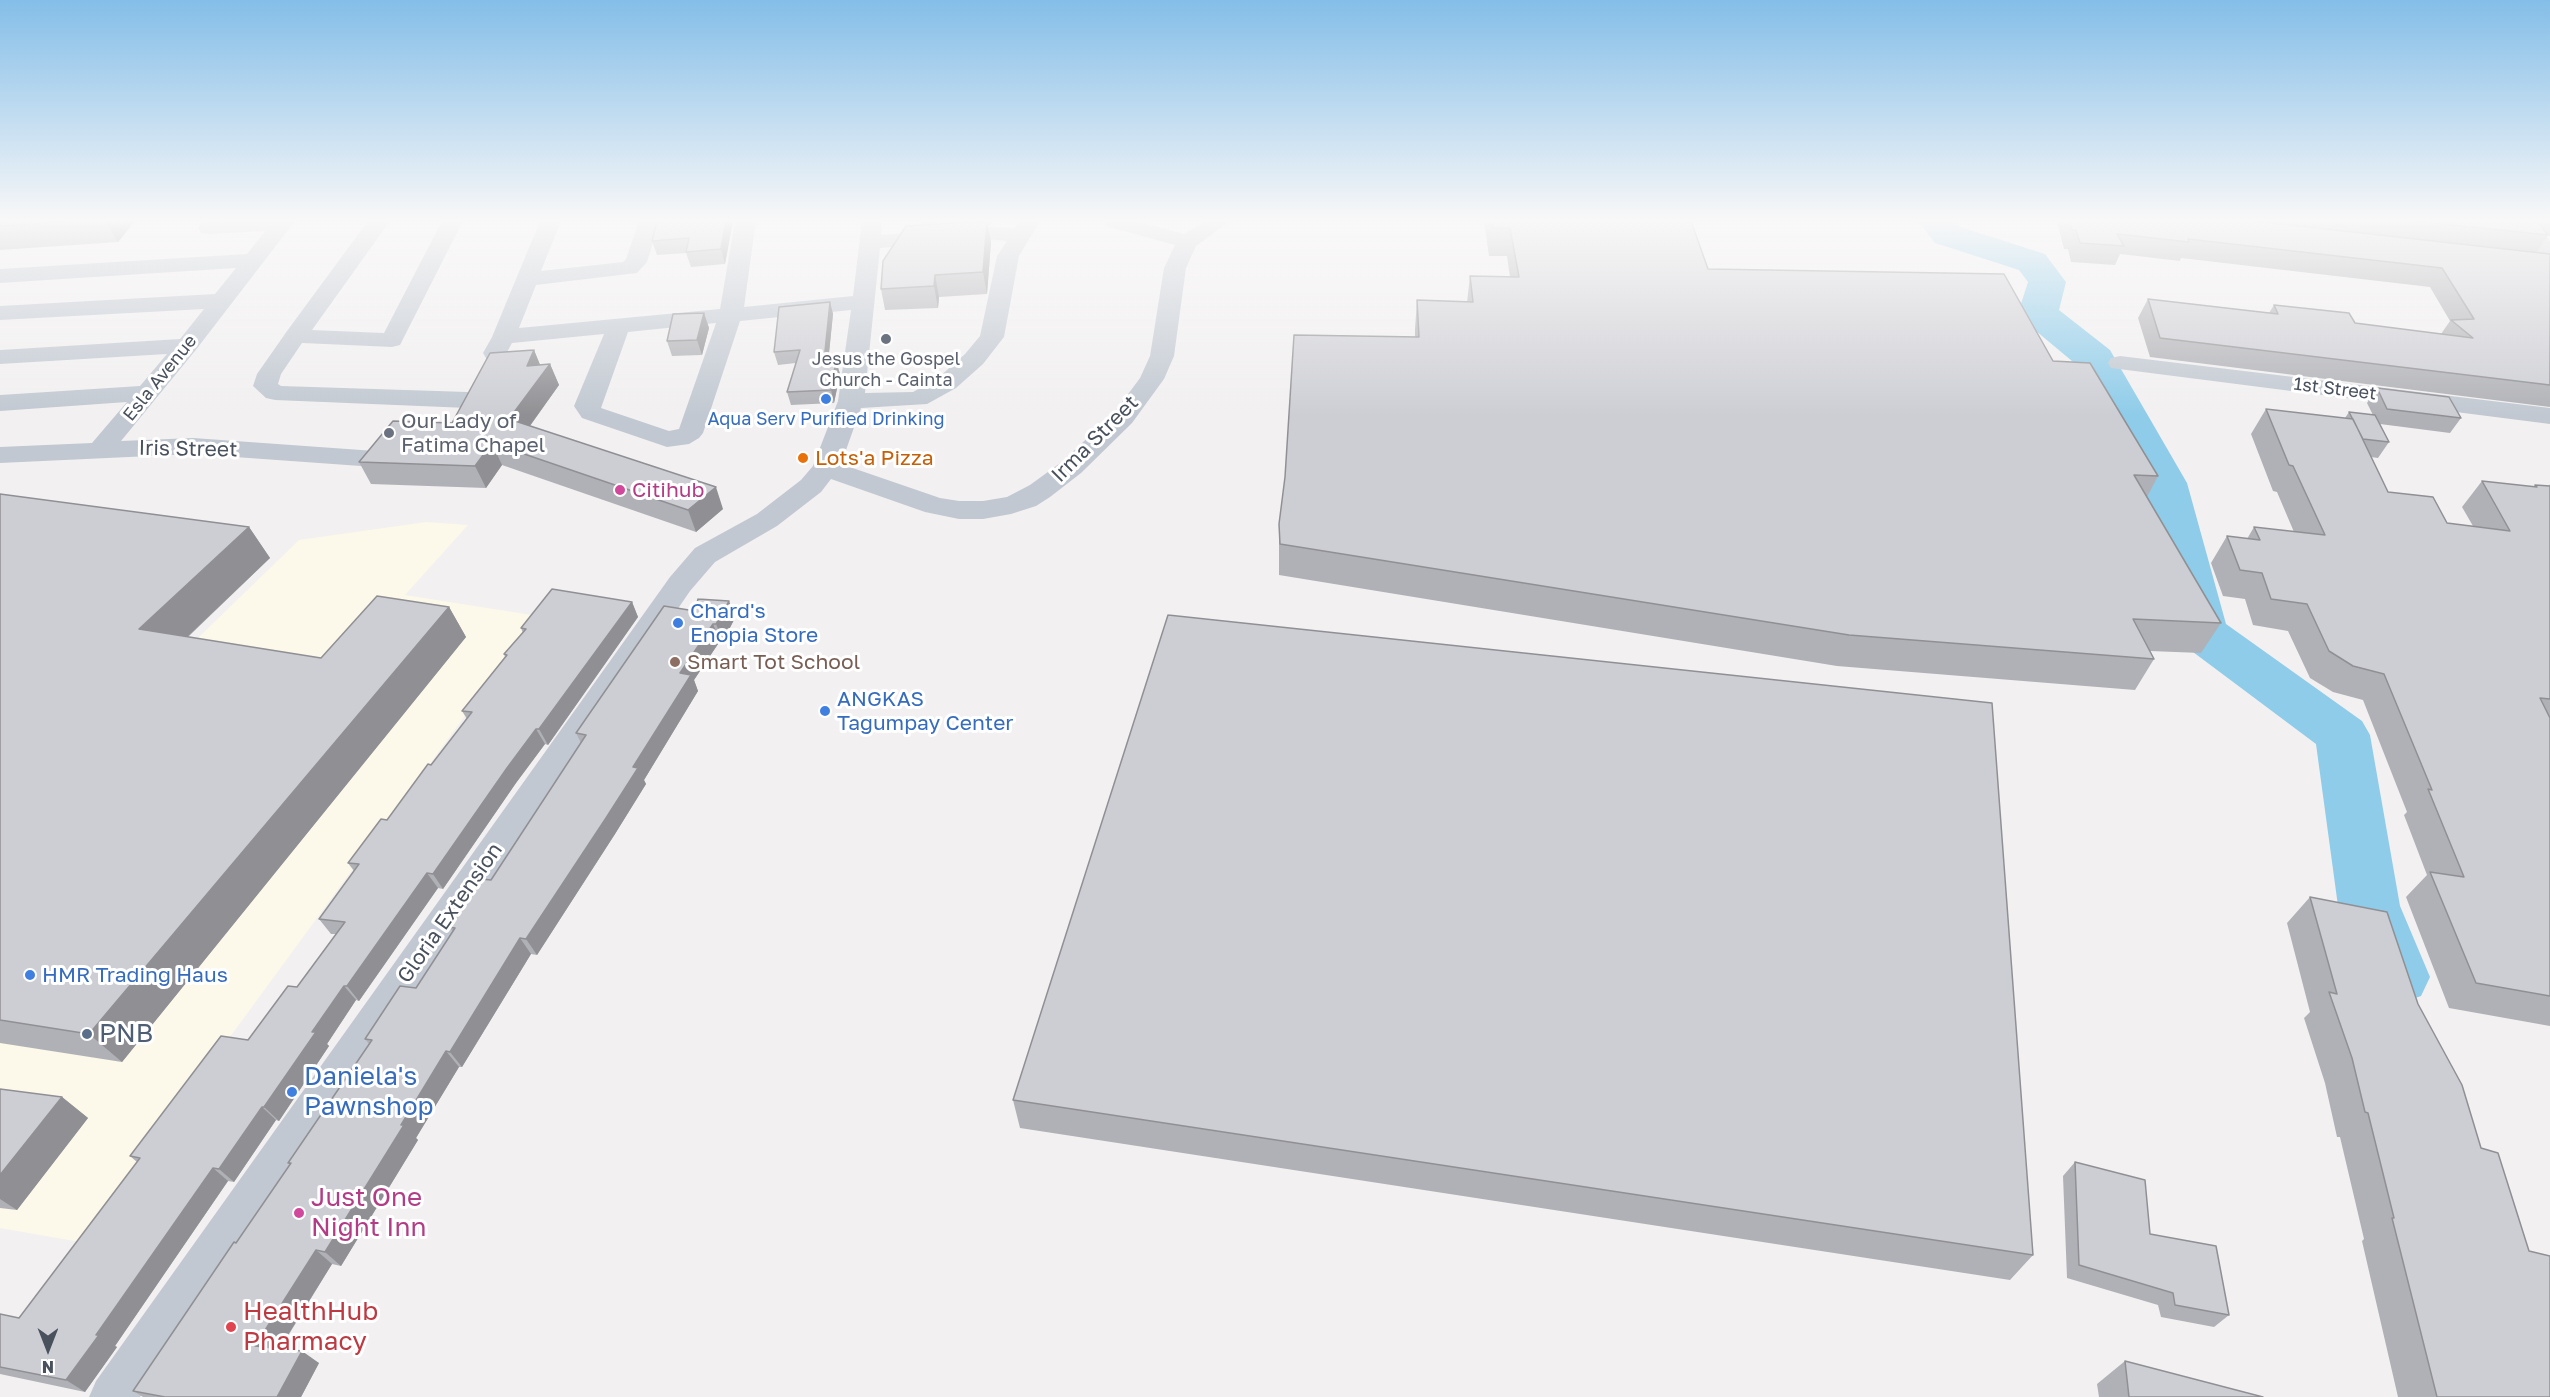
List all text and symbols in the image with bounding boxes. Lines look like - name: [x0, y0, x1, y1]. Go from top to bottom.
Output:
- street label: Esla Avenue: [119, 331, 201, 425]
- marker: Jesus the Gospel Church - Cainta: [879, 332, 893, 346]
- place label: Jesus the Gospel Church - Cainta: [812, 348, 960, 391]
- street label: 1st Street: [2292, 373, 2378, 405]
- street label: Irma Street: [1046, 390, 1144, 488]
- marker: Aqua Serv Purified Drinking: [819, 392, 833, 406]
- place label: Our Lady of Fatima Chapel: [401, 408, 545, 458]
- place label: Aqua Serv Purified Drinking: [707, 408, 945, 430]
- marker: Our Lady of Fatima Chapel: [382, 426, 396, 440]
- street label: Iris Street: [138, 436, 238, 462]
- place label: Lots'a Pizza: [815, 445, 934, 471]
- marker: Lots'a Pizza: [796, 451, 810, 465]
- place label: Citihub: [632, 477, 704, 503]
- marker: Citihub: [613, 483, 627, 497]
- place label: Chard's Enopia Store: [690, 598, 818, 648]
- marker: Chard's Enopia Store: [671, 616, 685, 630]
- place label: Smart Tot School: [687, 649, 860, 675]
- marker: Smart Tot School: [668, 655, 682, 669]
- place label: ANGKAS Tagumpay Center: [837, 686, 1014, 736]
- marker: ANGKAS Tagumpay Center: [818, 704, 832, 718]
- street label: Gloria Extension: [392, 838, 508, 988]
- place label: HMR Trading Haus: [42, 962, 228, 988]
- marker: HMR Trading Haus: [23, 968, 37, 982]
- place label: PNB: [99, 1018, 153, 1050]
- marker: PNB: [80, 1027, 94, 1041]
- place label: Daniela's Pawnshop: [304, 1061, 434, 1122]
- marker: Daniela's Pawnshop: [285, 1085, 299, 1099]
- place label: Just One Night Inn: [311, 1182, 426, 1244]
- marker: Just One Night Inn: [292, 1206, 306, 1220]
- place label: HealthHub Pharmacy: [243, 1296, 378, 1358]
- north arrow: [18, 1319, 78, 1379]
- marker: HealthHub Pharmacy: [224, 1320, 238, 1334]
- text: N: [42, 1357, 54, 1377]

